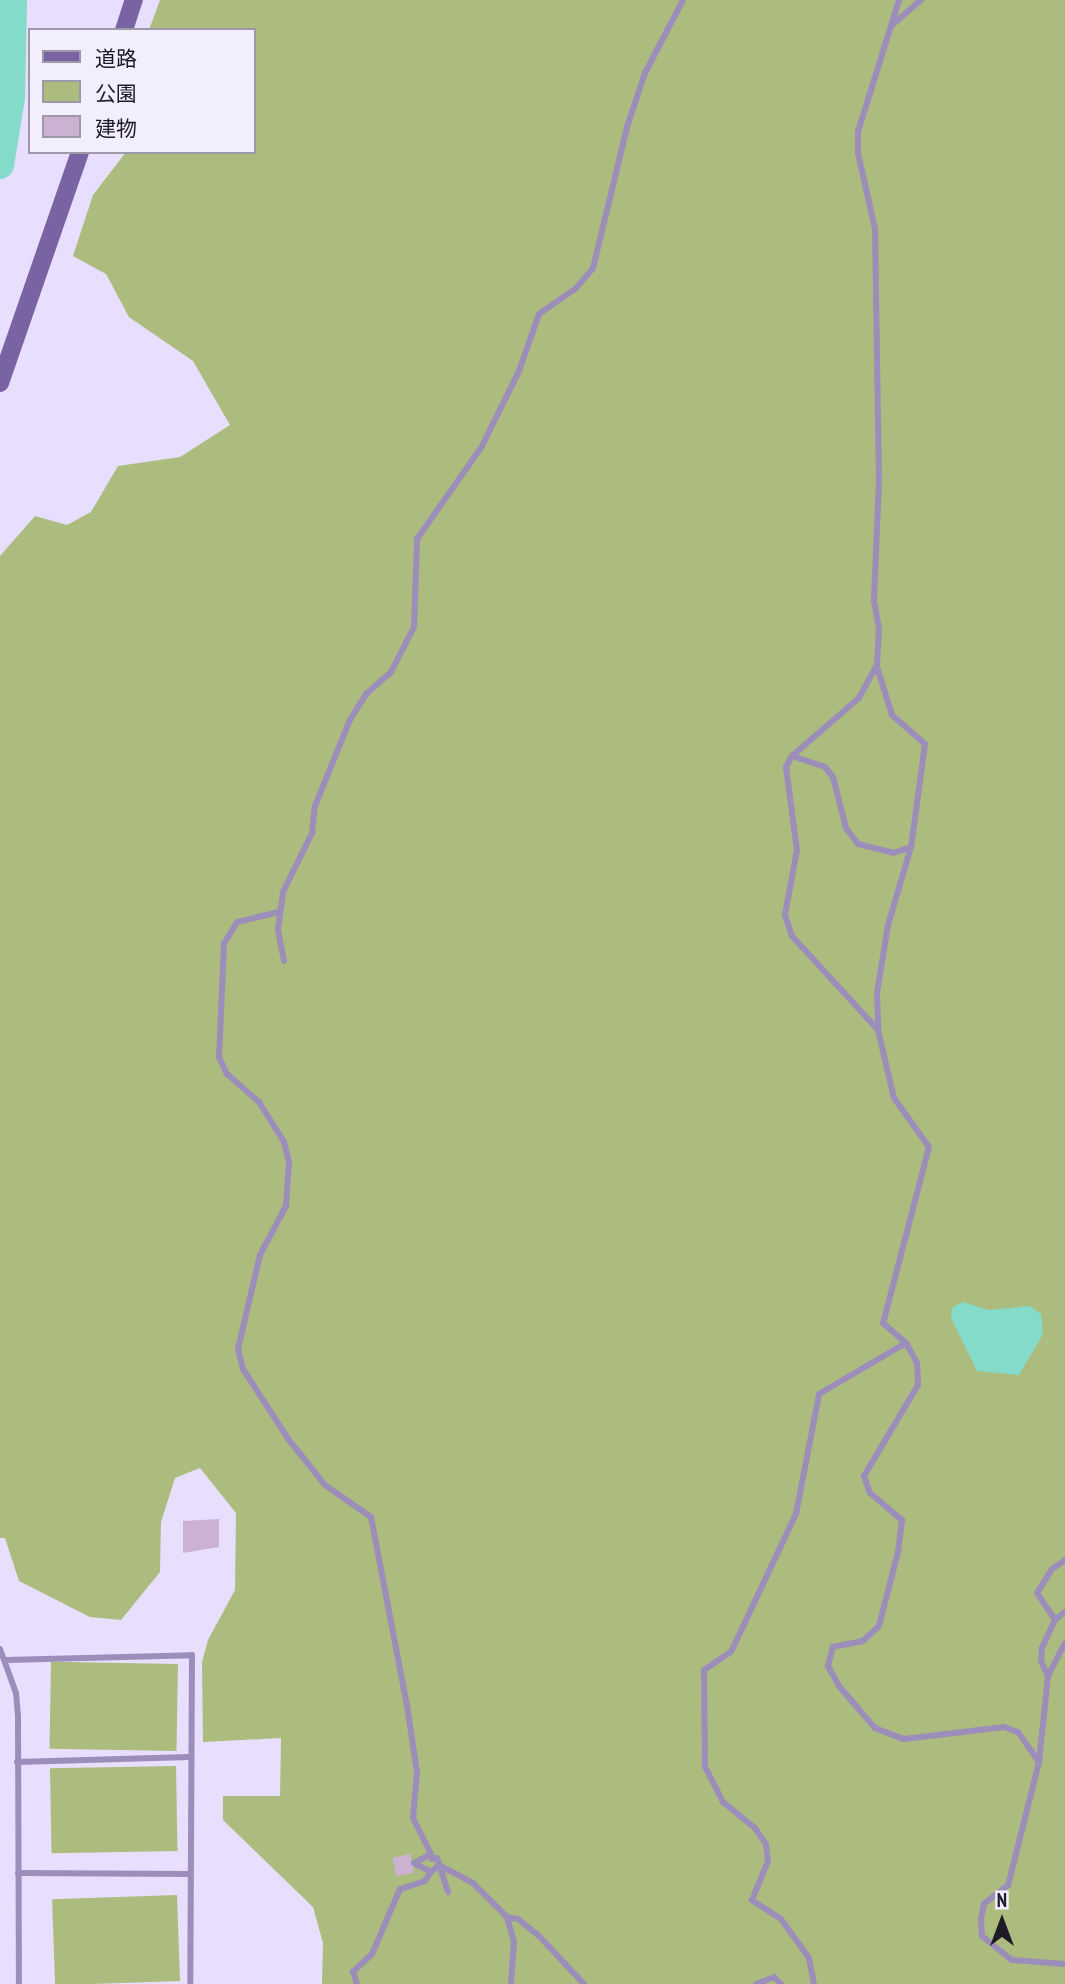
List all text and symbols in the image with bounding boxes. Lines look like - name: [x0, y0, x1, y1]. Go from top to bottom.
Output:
- legend: [28, 28, 256, 154]
- text: 道路: [95, 45, 137, 72]
- text: 公園: [95, 80, 137, 107]
- text: 建物: [95, 115, 137, 142]
- north arrow: [967, 1886, 1037, 1956]
- text: N: [997, 1888, 1007, 1912]

